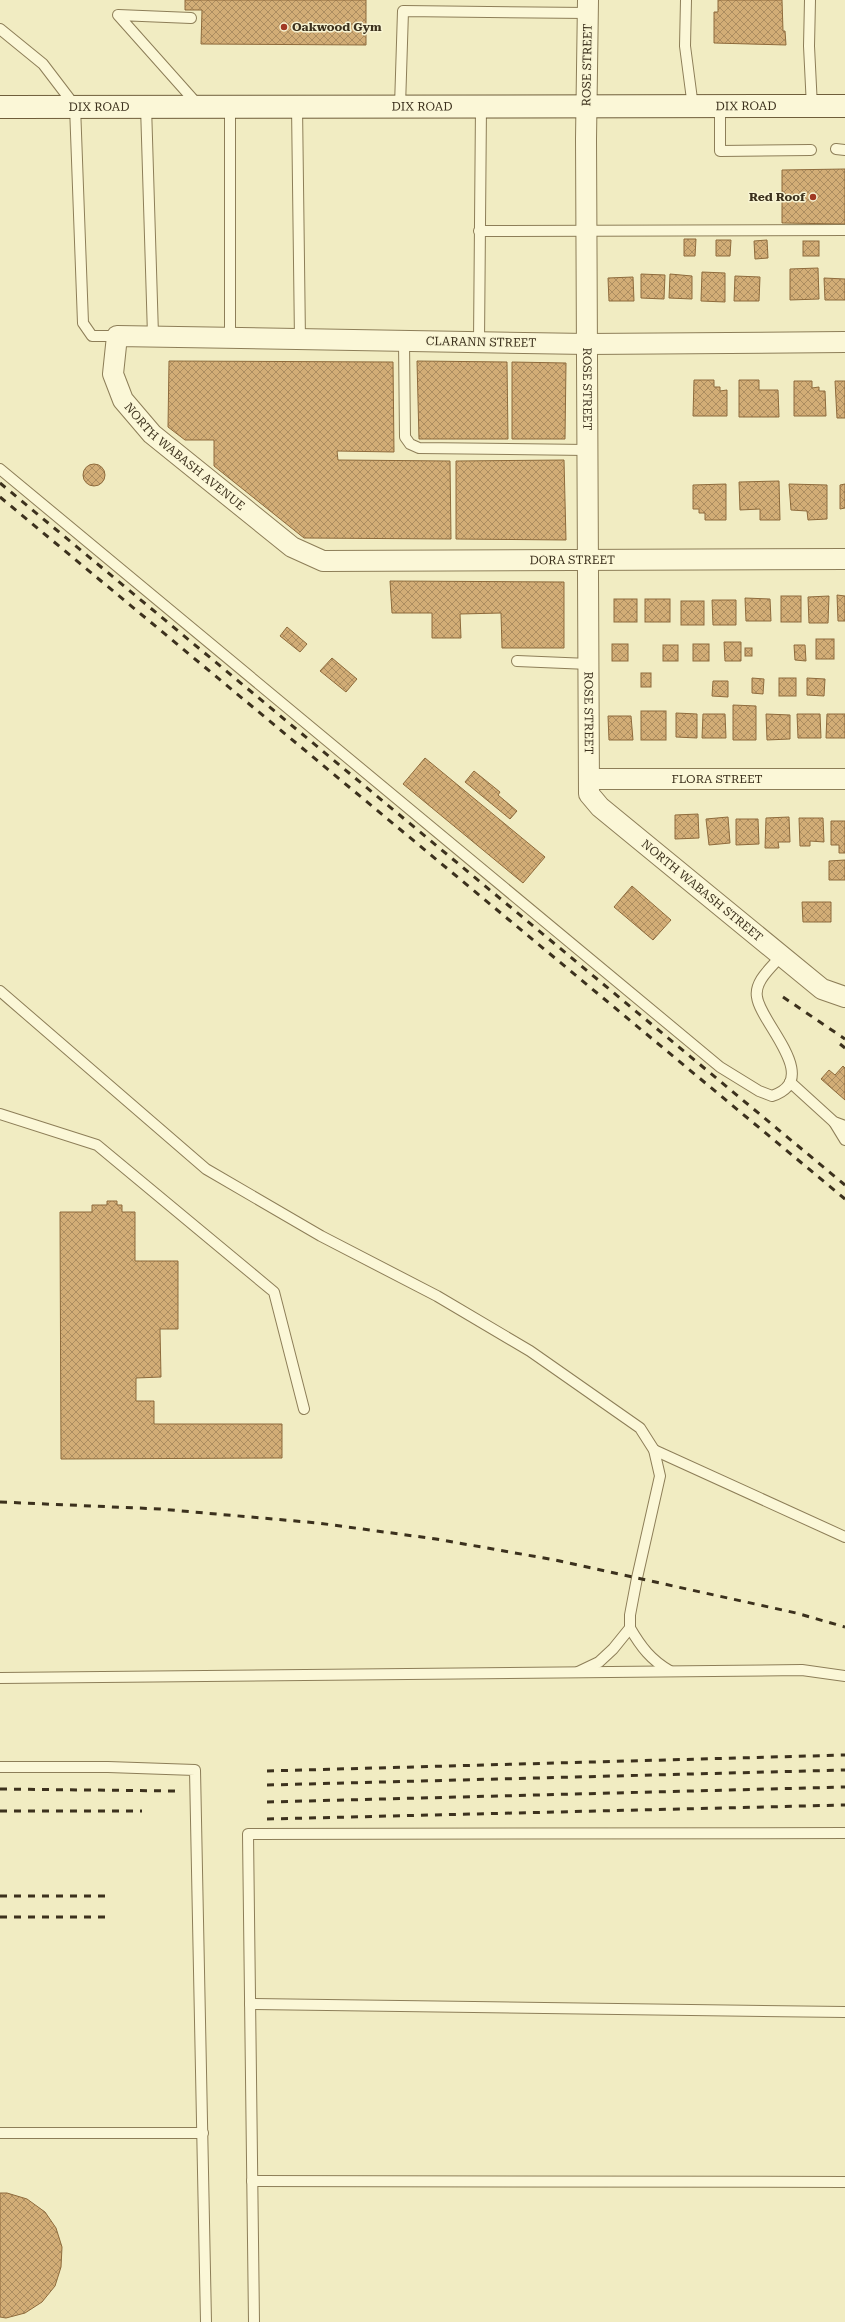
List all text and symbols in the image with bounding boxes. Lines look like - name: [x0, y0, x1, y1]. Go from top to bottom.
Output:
- place label: Oakwood Gym: [292, 20, 382, 34]
- marker: Oakwood Gym: [279, 22, 289, 32]
- street label: ROSE STREET: [579, 23, 595, 107]
- street label: DIX ROAD: [391, 99, 453, 114]
- street label: DIX ROAD: [715, 99, 776, 113]
- street label: DIX ROAD: [68, 100, 130, 114]
- place label: Red Roof: [749, 190, 806, 204]
- marker: Red Roof: [808, 192, 818, 202]
- street label: CLARANN STREET: [426, 334, 536, 350]
- street label: ROSE STREET: [580, 347, 594, 430]
- street label: NORTH WABASH AVENUE: [121, 400, 248, 513]
- street label: DORA STREET: [529, 553, 615, 567]
- street label: ROSE STREET: [581, 671, 596, 754]
- street label: FLORA STREET: [671, 772, 763, 786]
- street label: NORTH WABASH STREET: [639, 837, 765, 944]

